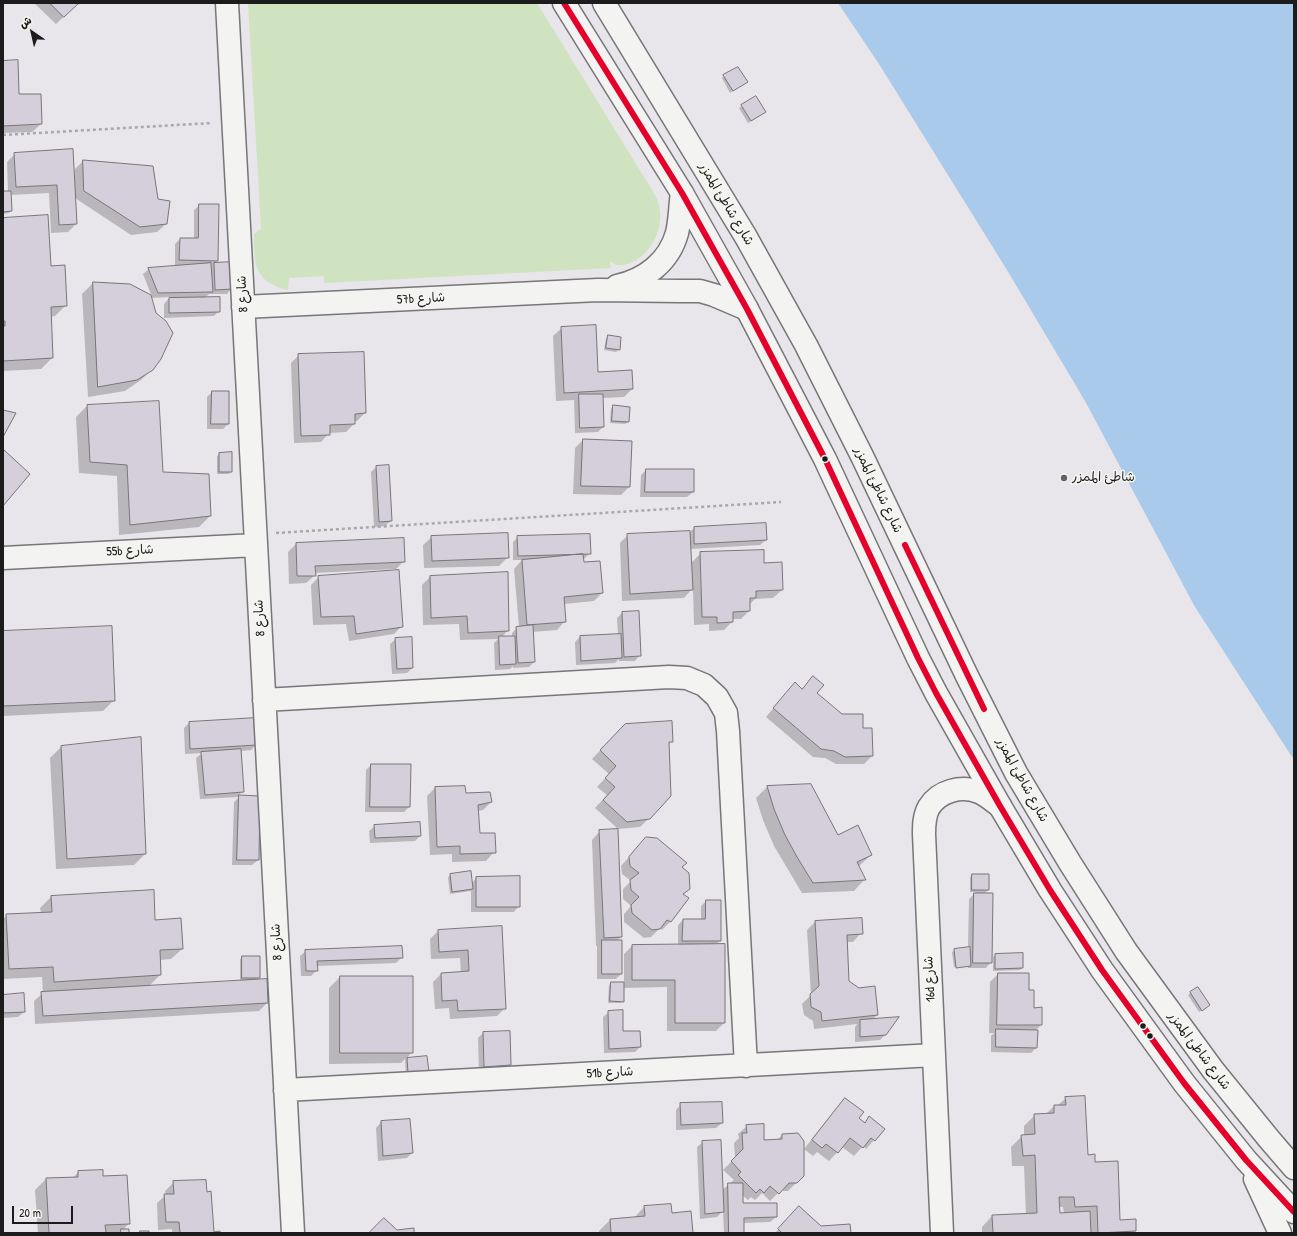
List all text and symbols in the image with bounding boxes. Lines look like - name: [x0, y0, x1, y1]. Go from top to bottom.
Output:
- north arrow: [12, 12, 52, 52]
- text: ش: [16, 13, 34, 31]
- street label: شارع شاطئ الممزر: [695, 160, 757, 248]
- street label: شارع 8: [234, 275, 252, 313]
- street label: 57b شارع: [396, 290, 446, 308]
- street label: شارع شاطئ الممزر: [850, 444, 906, 536]
- unlabelled marker: [820, 454, 830, 464]
- place label: شاطئ الممزر: [1072, 470, 1135, 486]
- marker: شاطئ الممزر: [1059, 473, 1069, 483]
- street label: 55b شارع: [106, 542, 154, 560]
- street label: شارع 8: [251, 599, 269, 637]
- street label: شارع شاطئ الممزر: [992, 735, 1052, 825]
- street label: شارع 8: [268, 923, 286, 961]
- street label: 16d شارع: [921, 956, 939, 1002]
- street label: شارع شاطئ الممزر: [1165, 1009, 1233, 1093]
- unlabelled marker: [1138, 1021, 1148, 1031]
- unlabelled marker: [1145, 1031, 1155, 1041]
- street label: 51b شارع: [586, 1064, 634, 1082]
- scale bar: [14, 1198, 75, 1224]
- text: 20 m: [19, 1204, 41, 1221]

